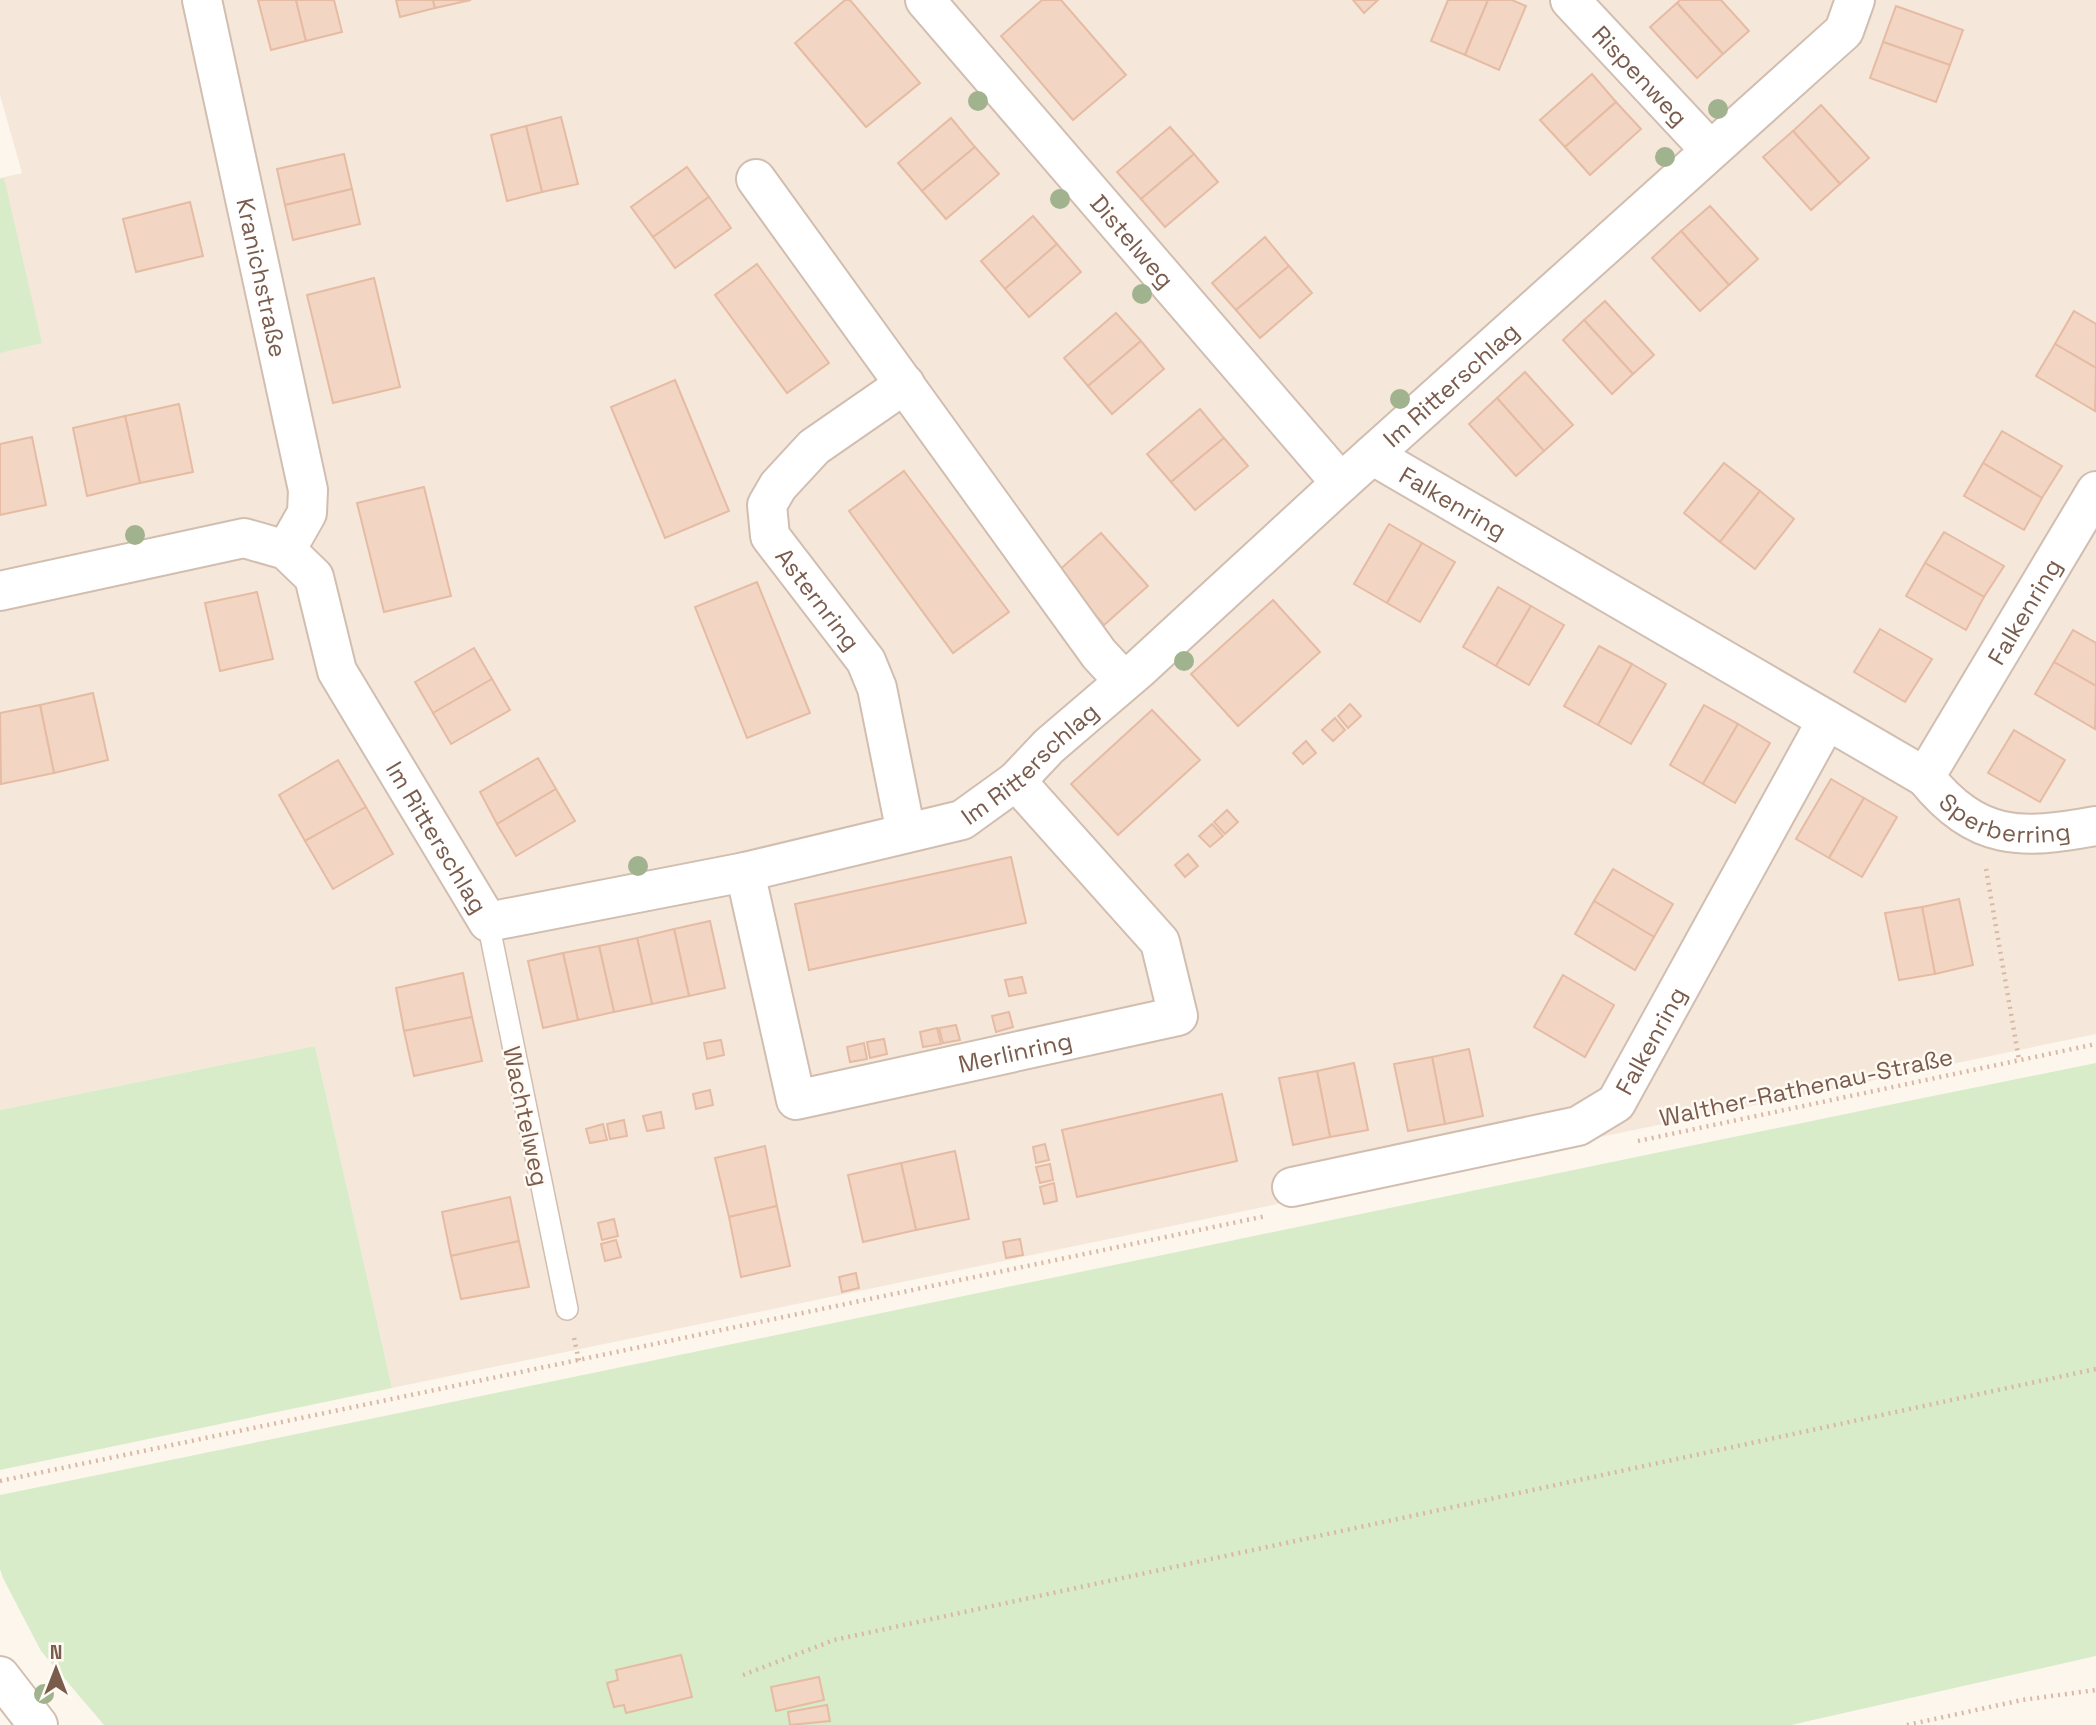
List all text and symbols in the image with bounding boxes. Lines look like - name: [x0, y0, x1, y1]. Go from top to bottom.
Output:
- street label: Rispenweg: [1586, 18, 1695, 132]
- street label: Distelweg: [1084, 188, 1181, 294]
- street label: Kranichstraße: [230, 195, 294, 360]
- street label: Im Ritterschlag: [1376, 315, 1525, 454]
- street label: Falkenring: [1394, 459, 1512, 546]
- street label: Asternring: [769, 541, 867, 656]
- street label: Falkenring: [1980, 552, 2068, 670]
- street label: Im Ritterschlag: [955, 696, 1104, 831]
- street label: Im Ritterschlag: [379, 755, 495, 919]
- street label: Sperberring: [1933, 786, 2072, 849]
- street label: Falkenring: [1608, 981, 1693, 1100]
- street label: Merlinring: [955, 1024, 1075, 1079]
- street label: Walther-Rathenau-Straße: [1656, 1041, 1956, 1133]
- street label: Wachtelweg: [496, 1043, 556, 1189]
- north arrow: [21, 1634, 91, 1704]
- text: N: [50, 1640, 62, 1665]

